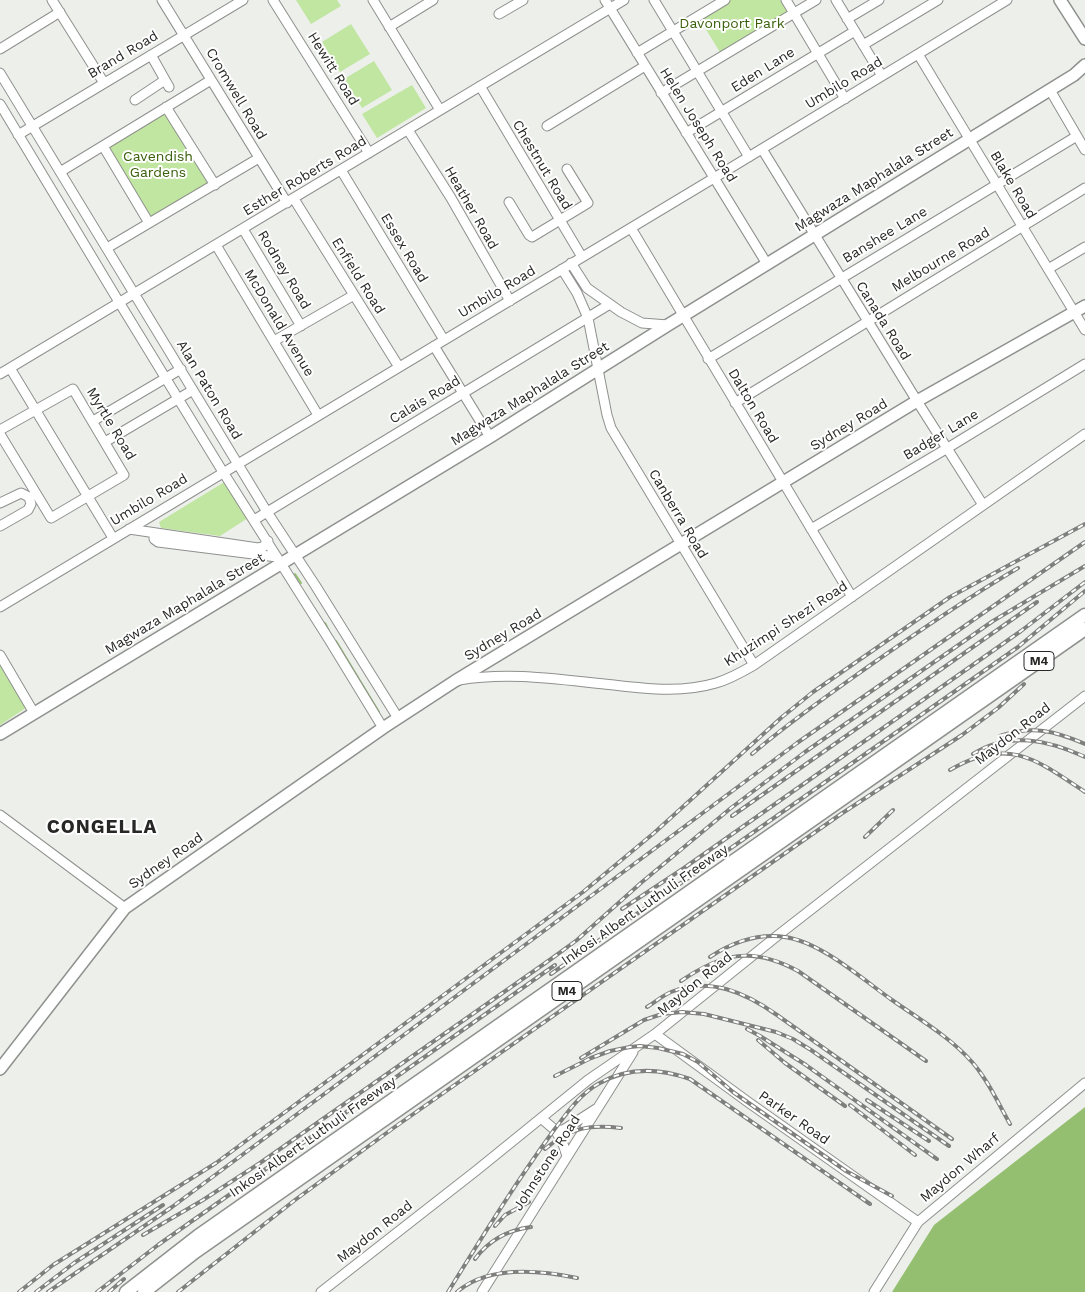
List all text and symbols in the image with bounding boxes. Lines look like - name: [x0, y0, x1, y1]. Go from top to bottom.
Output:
- park label: Davonport Park: [679, 16, 785, 32]
- street label: Brand Road: [85, 27, 161, 83]
- street label: Hewitt Road: [304, 29, 362, 109]
- street label: Eden Lane: [728, 44, 798, 96]
- street label: Cromwell Road: [202, 45, 270, 143]
- street label: Umbilo Road: [802, 53, 886, 113]
- street label: Helen Joseph Road: [656, 65, 740, 185]
- street label: Chestnut Road: [509, 117, 575, 213]
- street label: Magwaza Maphalala Street: [792, 124, 956, 236]
- street label: Esther Roberts Road: [240, 132, 370, 220]
- street label: Blake Road: [986, 148, 1040, 222]
- park label: Cavendish Gardens: [123, 149, 193, 182]
- street label: Heather Road: [440, 163, 502, 253]
- street label: Banshee Lane: [840, 203, 930, 267]
- street label: Essex Road: [377, 210, 431, 286]
- street label: Melbourne Road: [889, 224, 993, 296]
- street label: Rodney Road: [254, 228, 314, 312]
- street label: Enfield Road: [328, 235, 388, 317]
- street label: Umbilo Road: [455, 262, 539, 322]
- street label: McDonald Avenue: [240, 266, 318, 380]
- street label: Canada Road: [852, 278, 914, 364]
- street label: Alan Paton Road: [173, 337, 245, 443]
- street label: Magwaza Maphalala Street: [448, 338, 612, 450]
- street label: Dalton Road: [724, 366, 782, 446]
- street label: Calais Road: [386, 372, 464, 428]
- street label: Myrtle Road: [83, 385, 139, 463]
- street label: Sydney Road: [807, 395, 891, 455]
- street label: Badger Lane: [900, 406, 982, 464]
- street label: Canberra Road: [645, 466, 711, 562]
- street label: Umbilo Road: [107, 470, 191, 530]
- street label: Magwaza Maphalala Street: [102, 550, 268, 658]
- street label: Khuzimpi Shezi Road: [721, 578, 851, 670]
- street label: Sydney Road: [461, 605, 545, 665]
- road number: M4: [1024, 651, 1054, 670]
- street label: Maydon Road: [972, 699, 1054, 769]
- district label: CONGELLA: [46, 816, 158, 838]
- street label: Sydney Road: [125, 829, 207, 893]
- street label: Inkosi Albert Luthuli Freeway: [558, 841, 732, 969]
- street label: Maydon Road: [654, 949, 736, 1019]
- road number: M4: [552, 981, 582, 1000]
- street label: Inkosi Albert Luthuli Freeway: [226, 1073, 400, 1201]
- street label: Parker Road: [755, 1087, 833, 1149]
- street label: Johnstone Road: [510, 1112, 584, 1214]
- street label: Maydon Wharf: [917, 1130, 1003, 1206]
- street label: Maydon Road: [334, 1197, 416, 1267]

